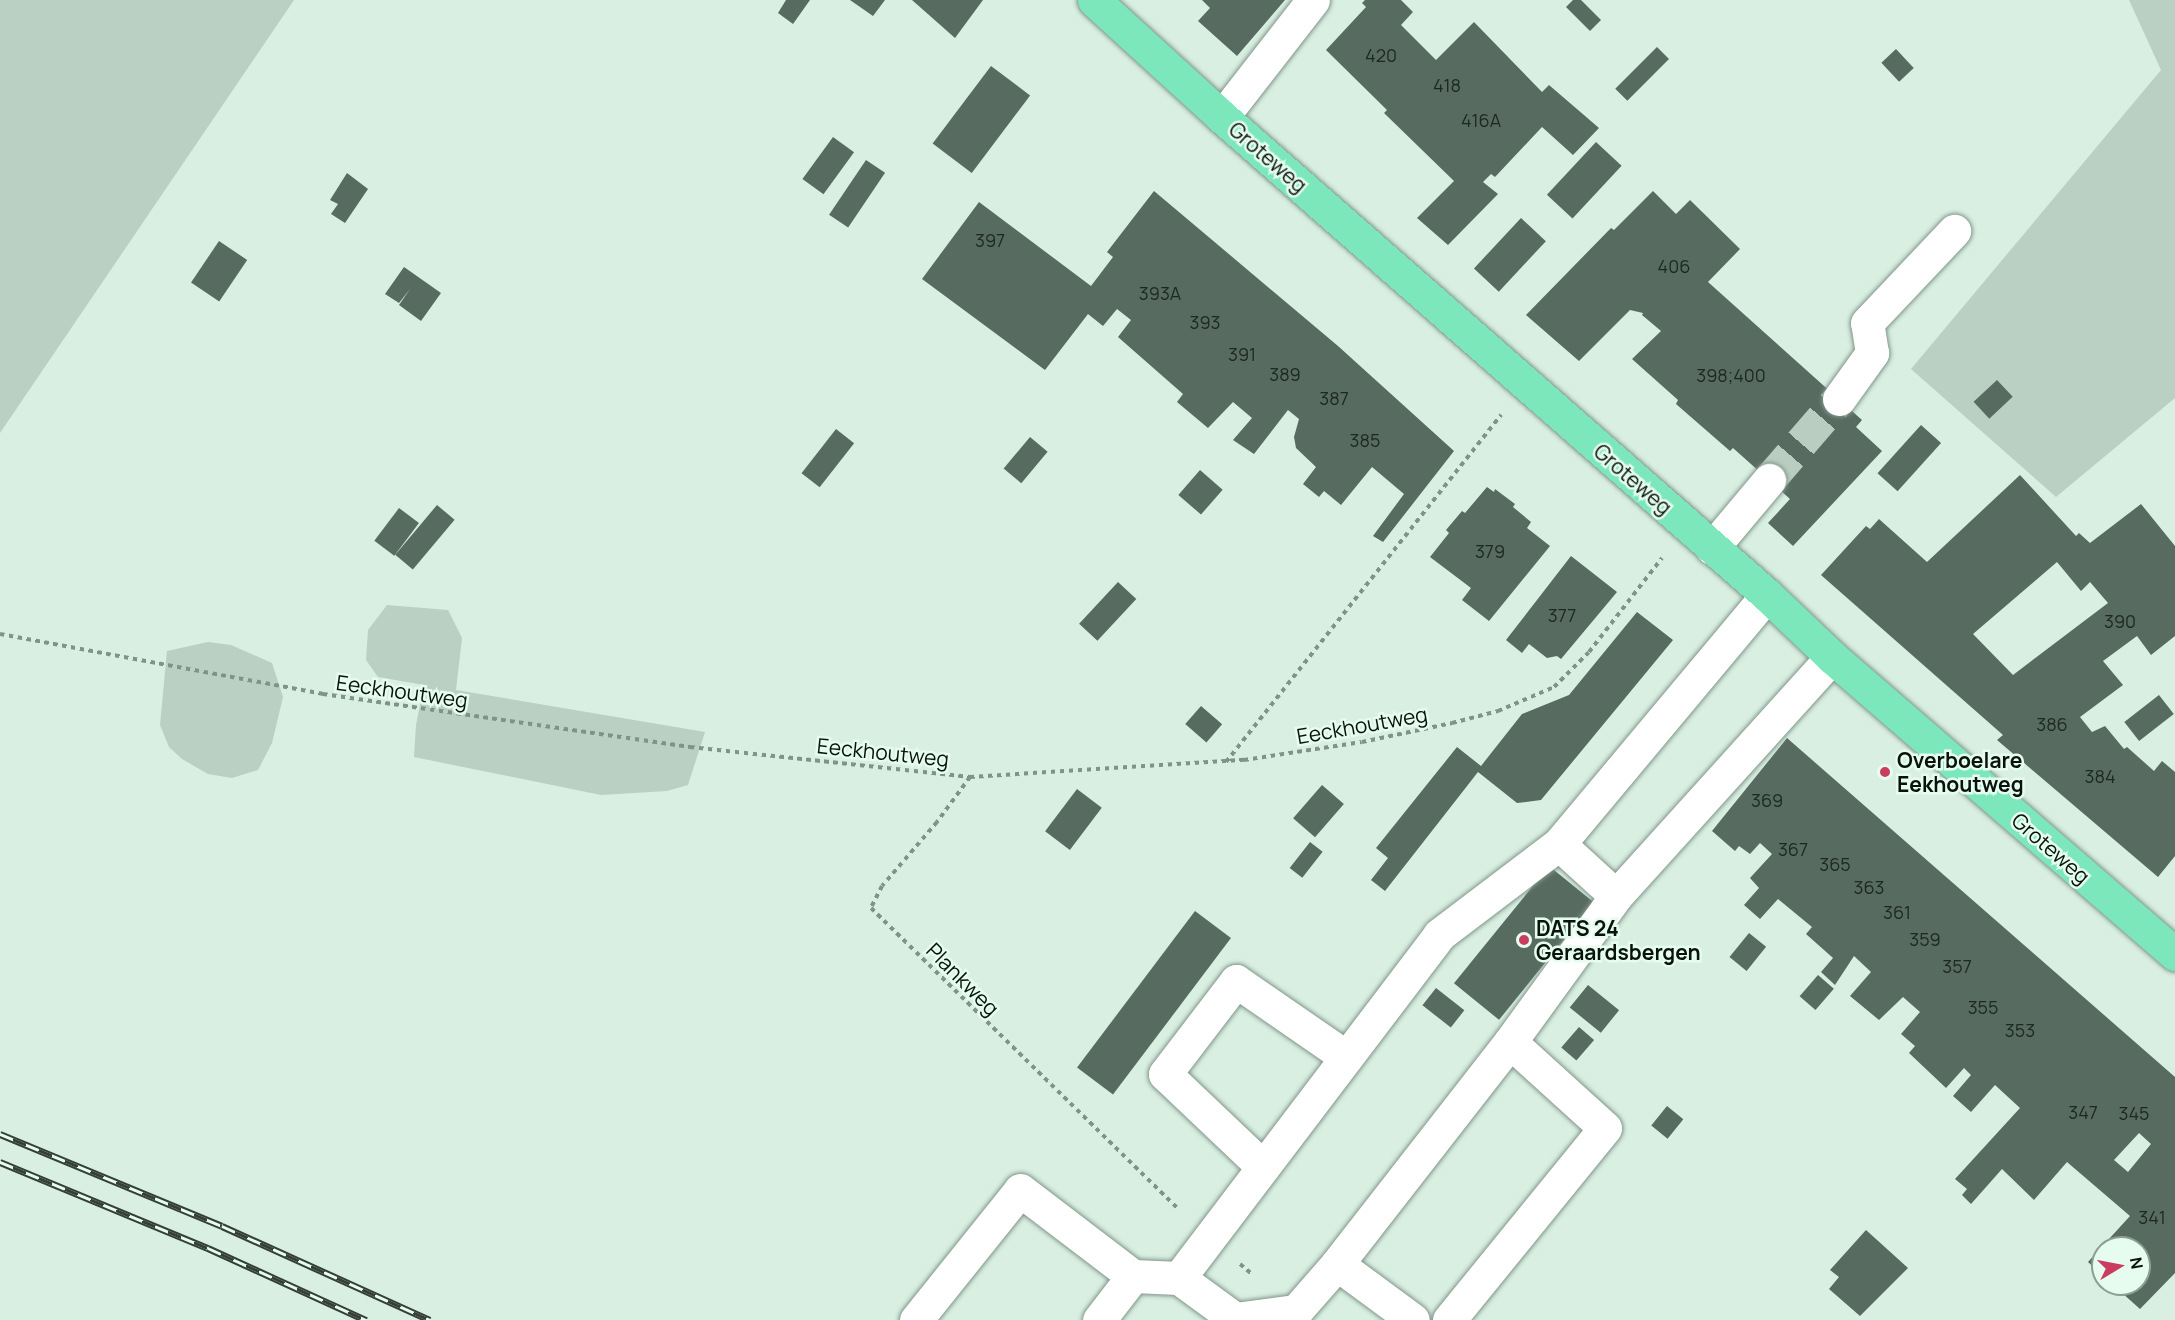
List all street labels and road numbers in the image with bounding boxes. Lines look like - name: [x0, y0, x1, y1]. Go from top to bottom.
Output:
- street label: Groteweg: [1224, 116, 1312, 198]
- street label: Groteweg: [1589, 438, 1677, 520]
- street label: Eeckhoutweg: [335, 669, 469, 713]
- street label: Eeckhoutweg: [1295, 701, 1429, 749]
- street label: Eeckhoutweg: [816, 733, 950, 771]
- street label: Groteweg: [2007, 807, 2095, 889]
- street label: Plankweg: [921, 937, 1005, 1021]

